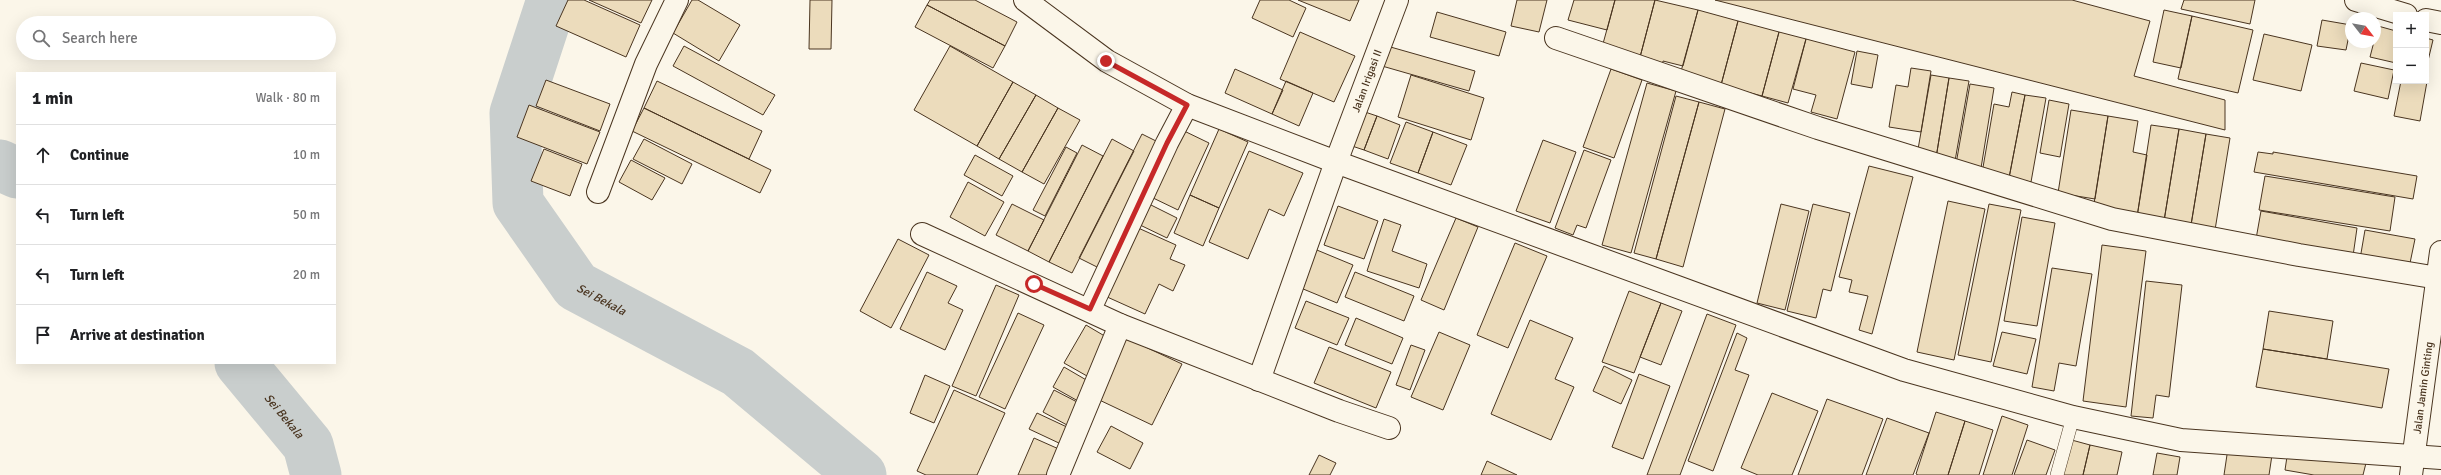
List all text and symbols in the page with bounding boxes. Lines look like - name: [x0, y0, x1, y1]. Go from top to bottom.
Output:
- north arrow: [2345, 12, 2381, 48]
- map controls: [2393, 12, 2429, 84]
- button: +: [2393, 12, 2429, 48]
- search box: [16, 16, 336, 60]
- icon: search: [30, 27, 52, 49]
- text: Search here: [62, 29, 138, 47]
- street label: Jalan Irigasi II: [1349, 48, 1384, 114]
- button: −: [2393, 48, 2429, 84]
- route end: [1097, 52, 1115, 70]
- text: 1 min: [32, 88, 73, 109]
- text: Walk · 80 m: [256, 90, 320, 106]
- icon: ahead: [32, 144, 54, 166]
- text: Continue: [70, 146, 129, 164]
- text: 10 m: [293, 147, 320, 163]
- icon: left: [32, 204, 54, 226]
- text: Turn left: [70, 206, 124, 224]
- text: 50 m: [293, 207, 320, 223]
- icon: left: [32, 264, 54, 286]
- text: Turn left: [70, 266, 124, 284]
- text: 20 m: [293, 267, 320, 283]
- route start: [1025, 275, 1043, 293]
- water label: Sei Bekala: [574, 280, 629, 319]
- icon: arrive: [32, 324, 54, 346]
- text: Arrive at destination: [70, 326, 205, 344]
- street label: Jalan Jamin Ginting: [2410, 341, 2435, 435]
- water label: Sei Bekala: [261, 391, 308, 442]

